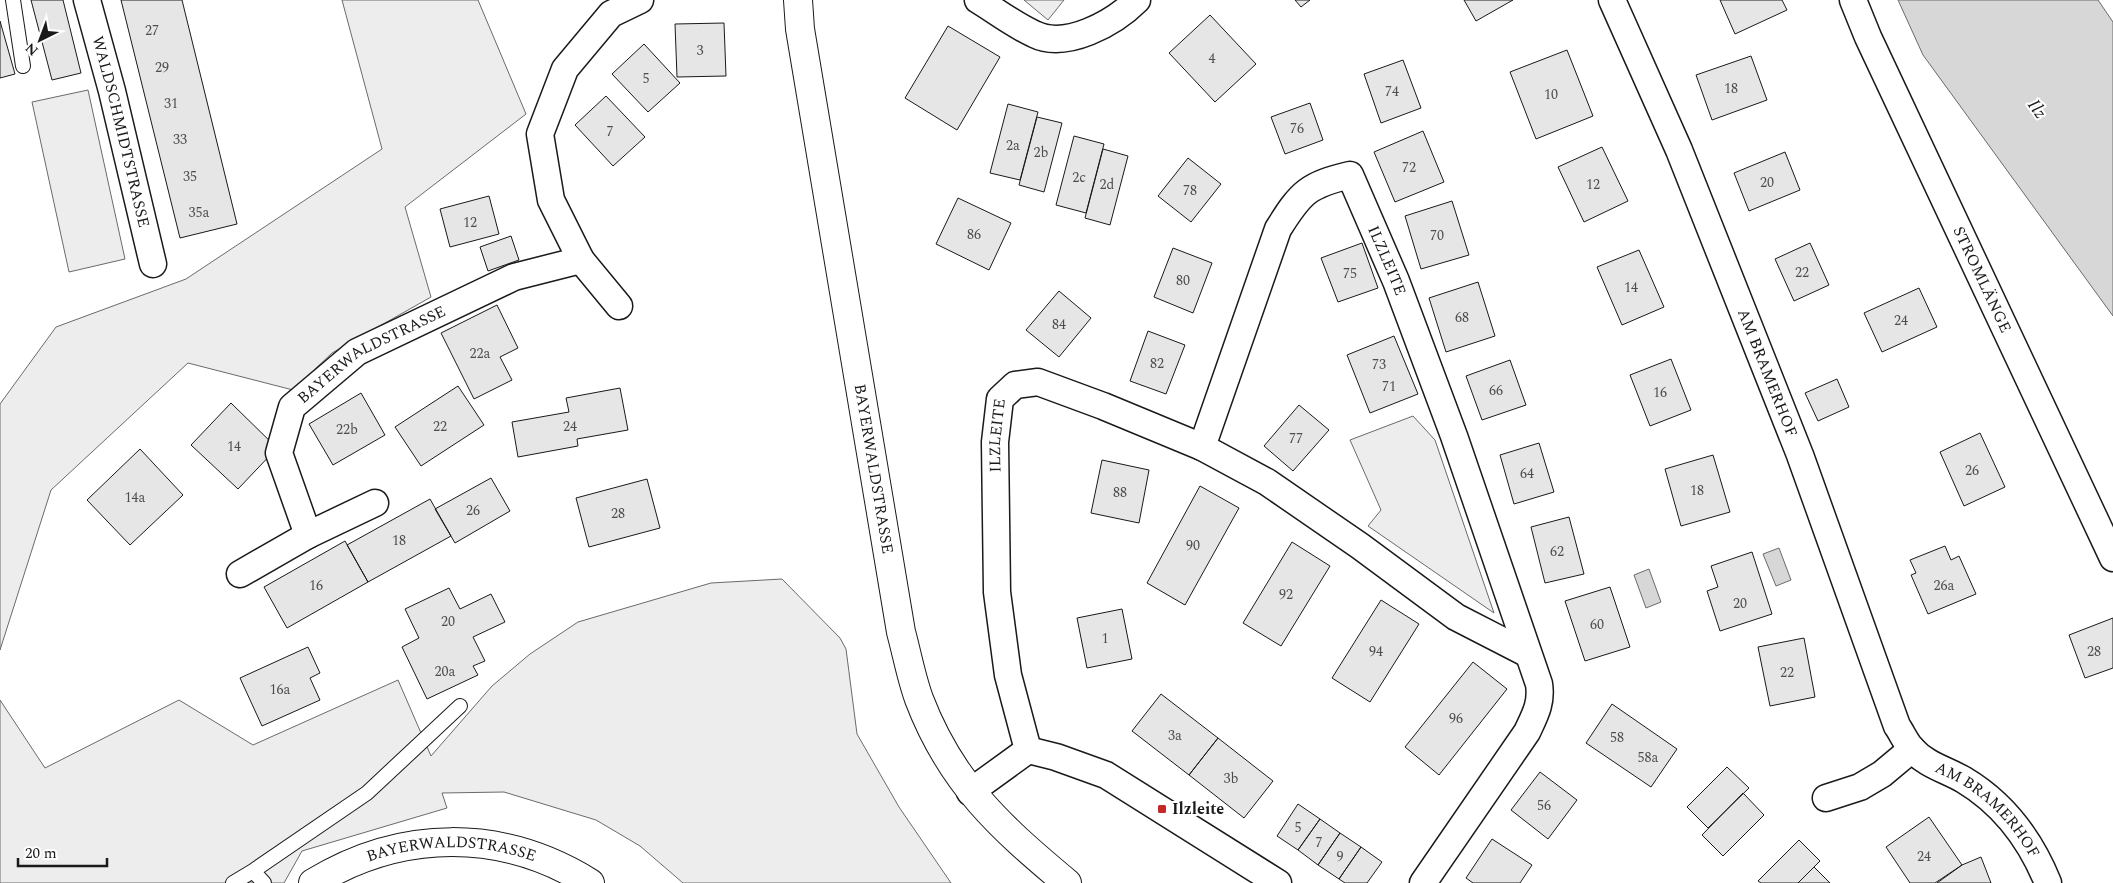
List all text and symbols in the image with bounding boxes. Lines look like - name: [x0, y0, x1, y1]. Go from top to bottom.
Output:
- north arrow: [15, 15, 65, 65]
- house number: 27: [145, 20, 159, 41]
- street label: WALDSCHMIDTSTRASSE: [85, 33, 156, 230]
- text: N: [20, 38, 43, 61]
- house number: 3: [697, 40, 704, 61]
- house number: 4: [1209, 48, 1216, 69]
- house number: 29: [155, 57, 169, 78]
- house number: 5: [643, 68, 650, 89]
- house number: 18: [1724, 78, 1738, 99]
- house number: 74: [1385, 81, 1399, 102]
- house number: 10: [1544, 84, 1558, 105]
- house number: 31: [164, 93, 178, 114]
- water label: Ilz: [2021, 94, 2053, 124]
- house number: 76: [1290, 118, 1304, 139]
- house number: 7: [607, 121, 614, 142]
- house number: 33: [173, 129, 187, 150]
- house number: 2a: [1006, 135, 1020, 156]
- house number: 2b: [1034, 142, 1049, 163]
- house number: 72: [1402, 157, 1416, 178]
- house number: 35: [183, 166, 197, 187]
- house number: 2c: [1072, 167, 1086, 188]
- house number: 20: [1760, 172, 1774, 193]
- house number: 2d: [1100, 174, 1115, 195]
- house number: 12: [1586, 174, 1600, 195]
- house number: 78: [1183, 180, 1197, 201]
- house number: 35a: [189, 202, 210, 223]
- house number: 12: [463, 212, 477, 233]
- street label: ILZLEITE: [1361, 222, 1412, 299]
- street label: STROMLÄNGE: [1947, 222, 2017, 337]
- house number: 86: [967, 224, 981, 245]
- house number: 70: [1430, 225, 1444, 246]
- house number: 22: [1795, 262, 1809, 283]
- house number: 75: [1343, 263, 1357, 284]
- house number: 80: [1176, 270, 1190, 291]
- house number: 14: [1624, 277, 1638, 298]
- street label: BAYERWALDSTRASSE: [292, 299, 450, 410]
- street label: AM BRAMERHOF: [1731, 305, 1804, 441]
- house number: 68: [1455, 307, 1469, 328]
- house number: 24: [1894, 310, 1908, 331]
- house number: 84: [1052, 314, 1066, 335]
- house number: 22a: [470, 343, 491, 364]
- house number: 82: [1150, 353, 1164, 374]
- house number: 73: [1372, 354, 1386, 375]
- house number: 71: [1382, 376, 1396, 397]
- house number: 66: [1489, 380, 1503, 401]
- street label: BAYERWALDSTRASSE: [848, 382, 900, 556]
- house number: 16: [1653, 382, 1667, 403]
- street label: ILZLEITE: [983, 397, 1012, 473]
- house number: 22: [433, 416, 447, 437]
- house number: 24: [563, 416, 577, 437]
- house number: 22b: [336, 419, 358, 440]
- house number: 77: [1289, 428, 1303, 449]
- house number: 14: [227, 436, 241, 457]
- house number: 26: [1965, 460, 1979, 481]
- house number: 64: [1520, 463, 1534, 484]
- house number: 18: [1690, 480, 1704, 501]
- house number: 88: [1113, 482, 1127, 503]
- house number: 14a: [125, 487, 146, 508]
- house number: 26: [466, 500, 480, 521]
- house number: 28: [611, 503, 625, 524]
- house number: 18: [392, 530, 406, 551]
- house number: 90: [1186, 535, 1200, 556]
- house number: 62: [1550, 541, 1564, 562]
- house number: 16: [309, 575, 323, 596]
- house number: 26a: [1934, 575, 1955, 596]
- house number: 92: [1279, 584, 1293, 605]
- house number: 20: [1733, 593, 1747, 614]
- house number: 20: [441, 611, 455, 632]
- house number: 60: [1590, 614, 1604, 635]
- house number: 1: [1102, 628, 1109, 649]
- house number: 94: [1369, 641, 1383, 662]
- house number: 28: [2087, 641, 2101, 662]
- house number: 20a: [435, 661, 456, 682]
- house number: 22: [1780, 662, 1794, 683]
- house number: 16a: [270, 679, 291, 700]
- house number: 96: [1449, 708, 1463, 729]
- house number: 3a: [1168, 725, 1182, 746]
- house number: 58: [1610, 727, 1624, 748]
- house number: 58a: [1638, 747, 1659, 768]
- street label: AM BRAMERHOF: [1931, 756, 2046, 862]
- house number: 3b: [1224, 768, 1239, 789]
- house number: 56: [1537, 795, 1551, 816]
- place label: Ilzleite: [1172, 797, 1224, 821]
- marker: Ilzleite: [1156, 803, 1168, 815]
- house number: 5: [1295, 817, 1302, 838]
- street label: BAYERWALDSTRASSE: [363, 830, 539, 868]
- house number: 7: [1316, 832, 1323, 853]
- scale bar: [18, 836, 106, 868]
- text: 20 m: [25, 842, 57, 865]
- house number: 9: [1337, 846, 1344, 867]
- house number: 24: [1917, 846, 1931, 867]

